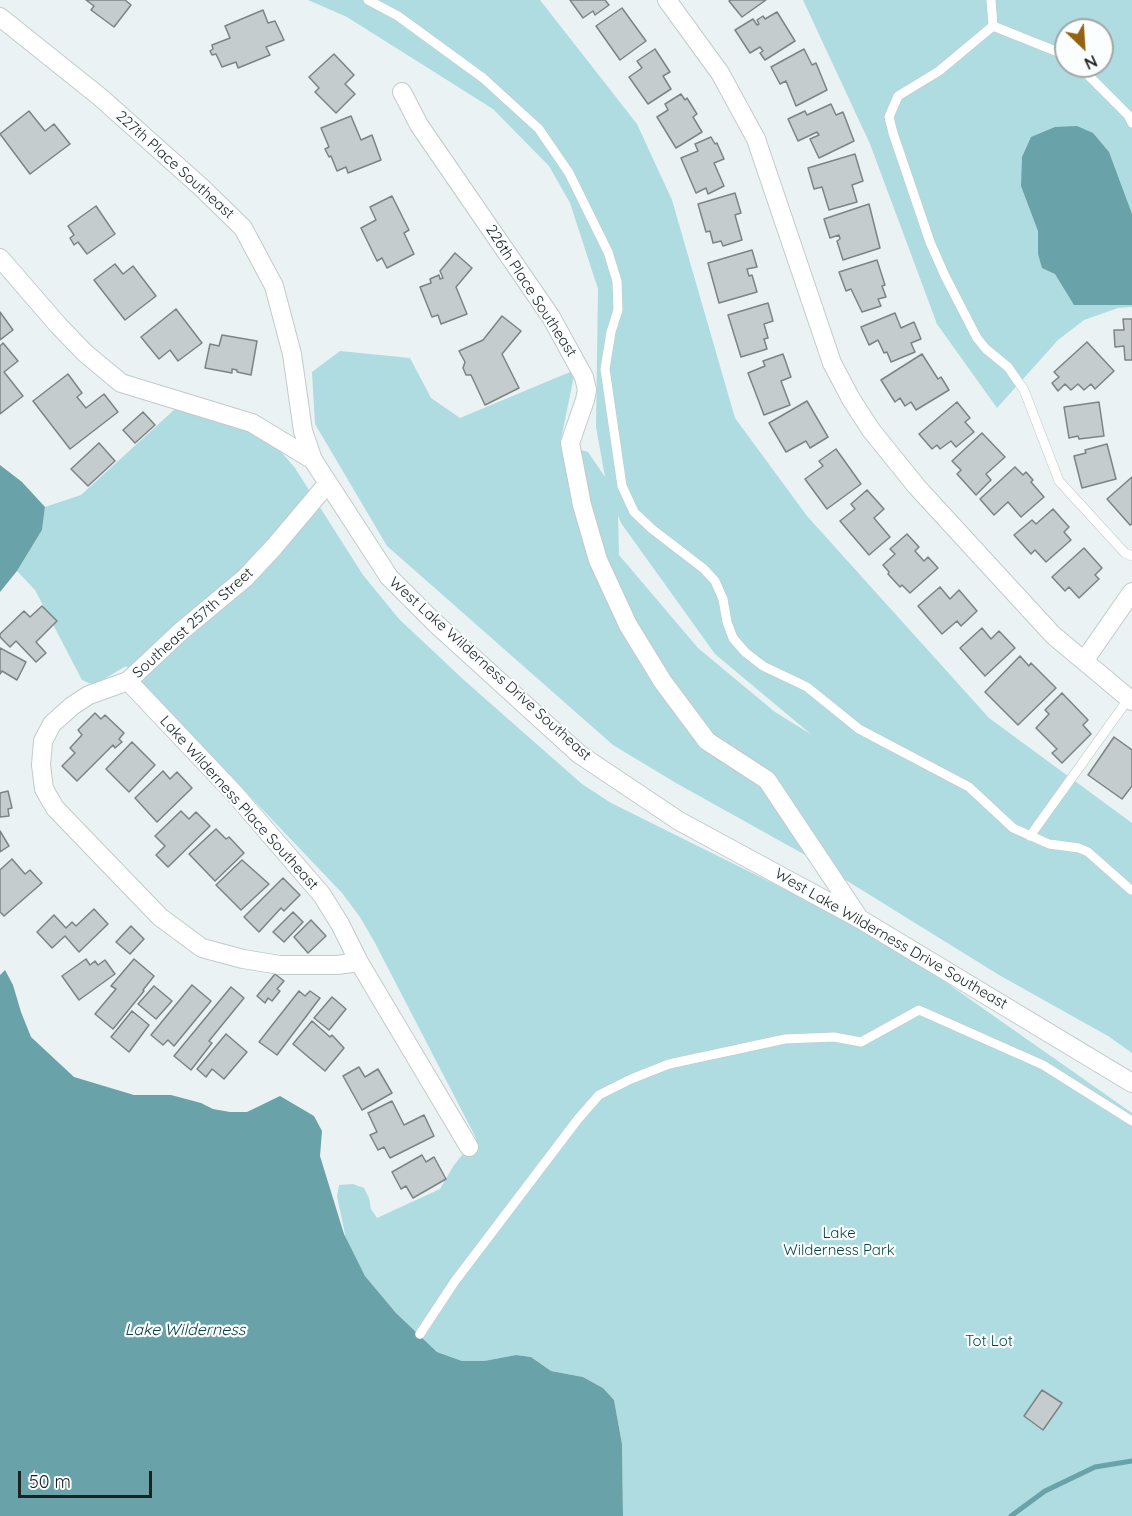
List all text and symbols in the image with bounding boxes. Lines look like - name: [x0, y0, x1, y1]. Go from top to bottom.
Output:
- north arrow: [1054, 18, 1114, 78]
- text: N: [1081, 51, 1100, 74]
- street label: 227th Place Southeast: [112, 107, 238, 223]
- street label: 226th Place Southeast: [482, 222, 580, 360]
- street label: Southeast 257th Street: [129, 564, 257, 682]
- street label: West Lake Wilderness Drive Southeast: [385, 573, 595, 765]
- street label: Lake Wilderness Place Southeast: [156, 712, 322, 894]
- street label: West Lake Wilderness Drive Southeast: [772, 865, 1010, 1013]
- park label: Lake Wilderness Park: [783, 1224, 895, 1259]
- water label: Lake Wilderness: [125, 1320, 245, 1340]
- park label: Tot Lot: [965, 1332, 1013, 1350]
- scale bar: [21, 1459, 154, 1497]
- text: 50 m: [29, 1470, 71, 1493]

